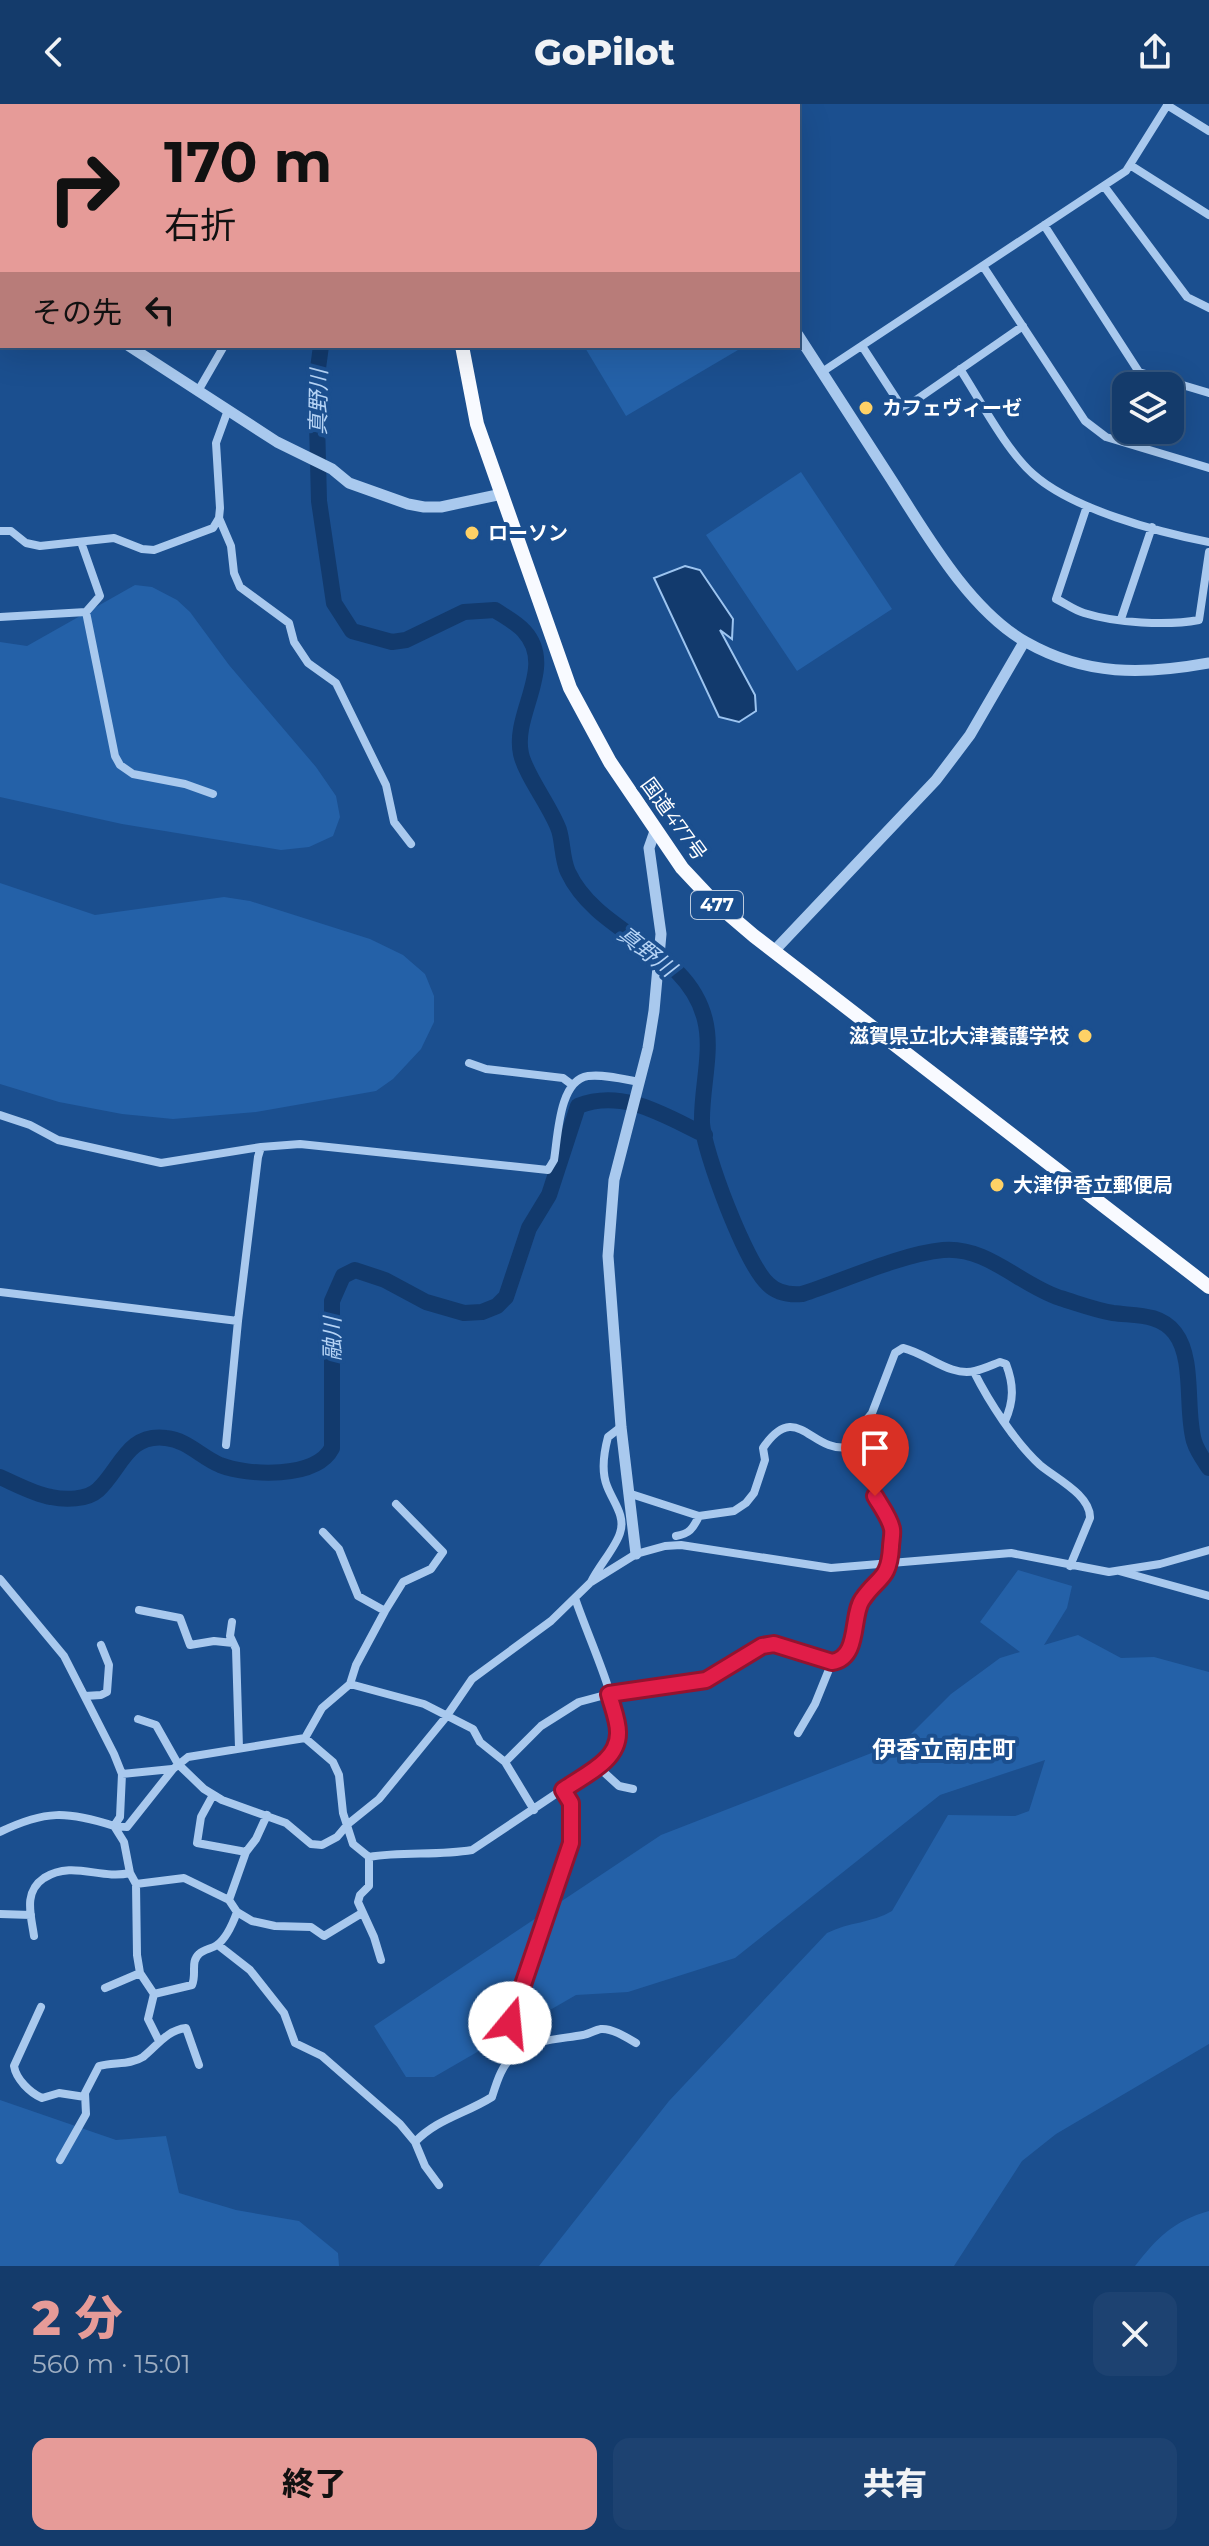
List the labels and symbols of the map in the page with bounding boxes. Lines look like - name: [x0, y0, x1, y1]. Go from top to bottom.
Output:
- water label: 真野川: [304, 367, 333, 435]
- place label: カフェヴィーゼ: [882, 396, 1022, 420]
- marker: カフェヴィーゼ: [857, 399, 875, 417]
- place label: ローソン: [488, 521, 568, 545]
- marker: ローソン: [463, 524, 481, 542]
- street label: 国道477号: [636, 773, 712, 865]
- road number: 477: [691, 891, 743, 919]
- water label: 真野川: [612, 920, 683, 984]
- place label: 滋賀県立北大津養護学校: [849, 1024, 1069, 1048]
- marker: 滋賀県立北大津養護学校: [1076, 1027, 1094, 1045]
- place label: 大津伊香立郵便局: [1013, 1173, 1173, 1197]
- marker: 大津伊香立郵便局: [988, 1176, 1006, 1194]
- water label: 融川: [319, 1315, 346, 1361]
- pin: [841, 1414, 909, 1496]
- district label: 伊香立南庄町: [872, 1735, 1016, 1764]
- position arrow: [468, 1981, 552, 2065]

